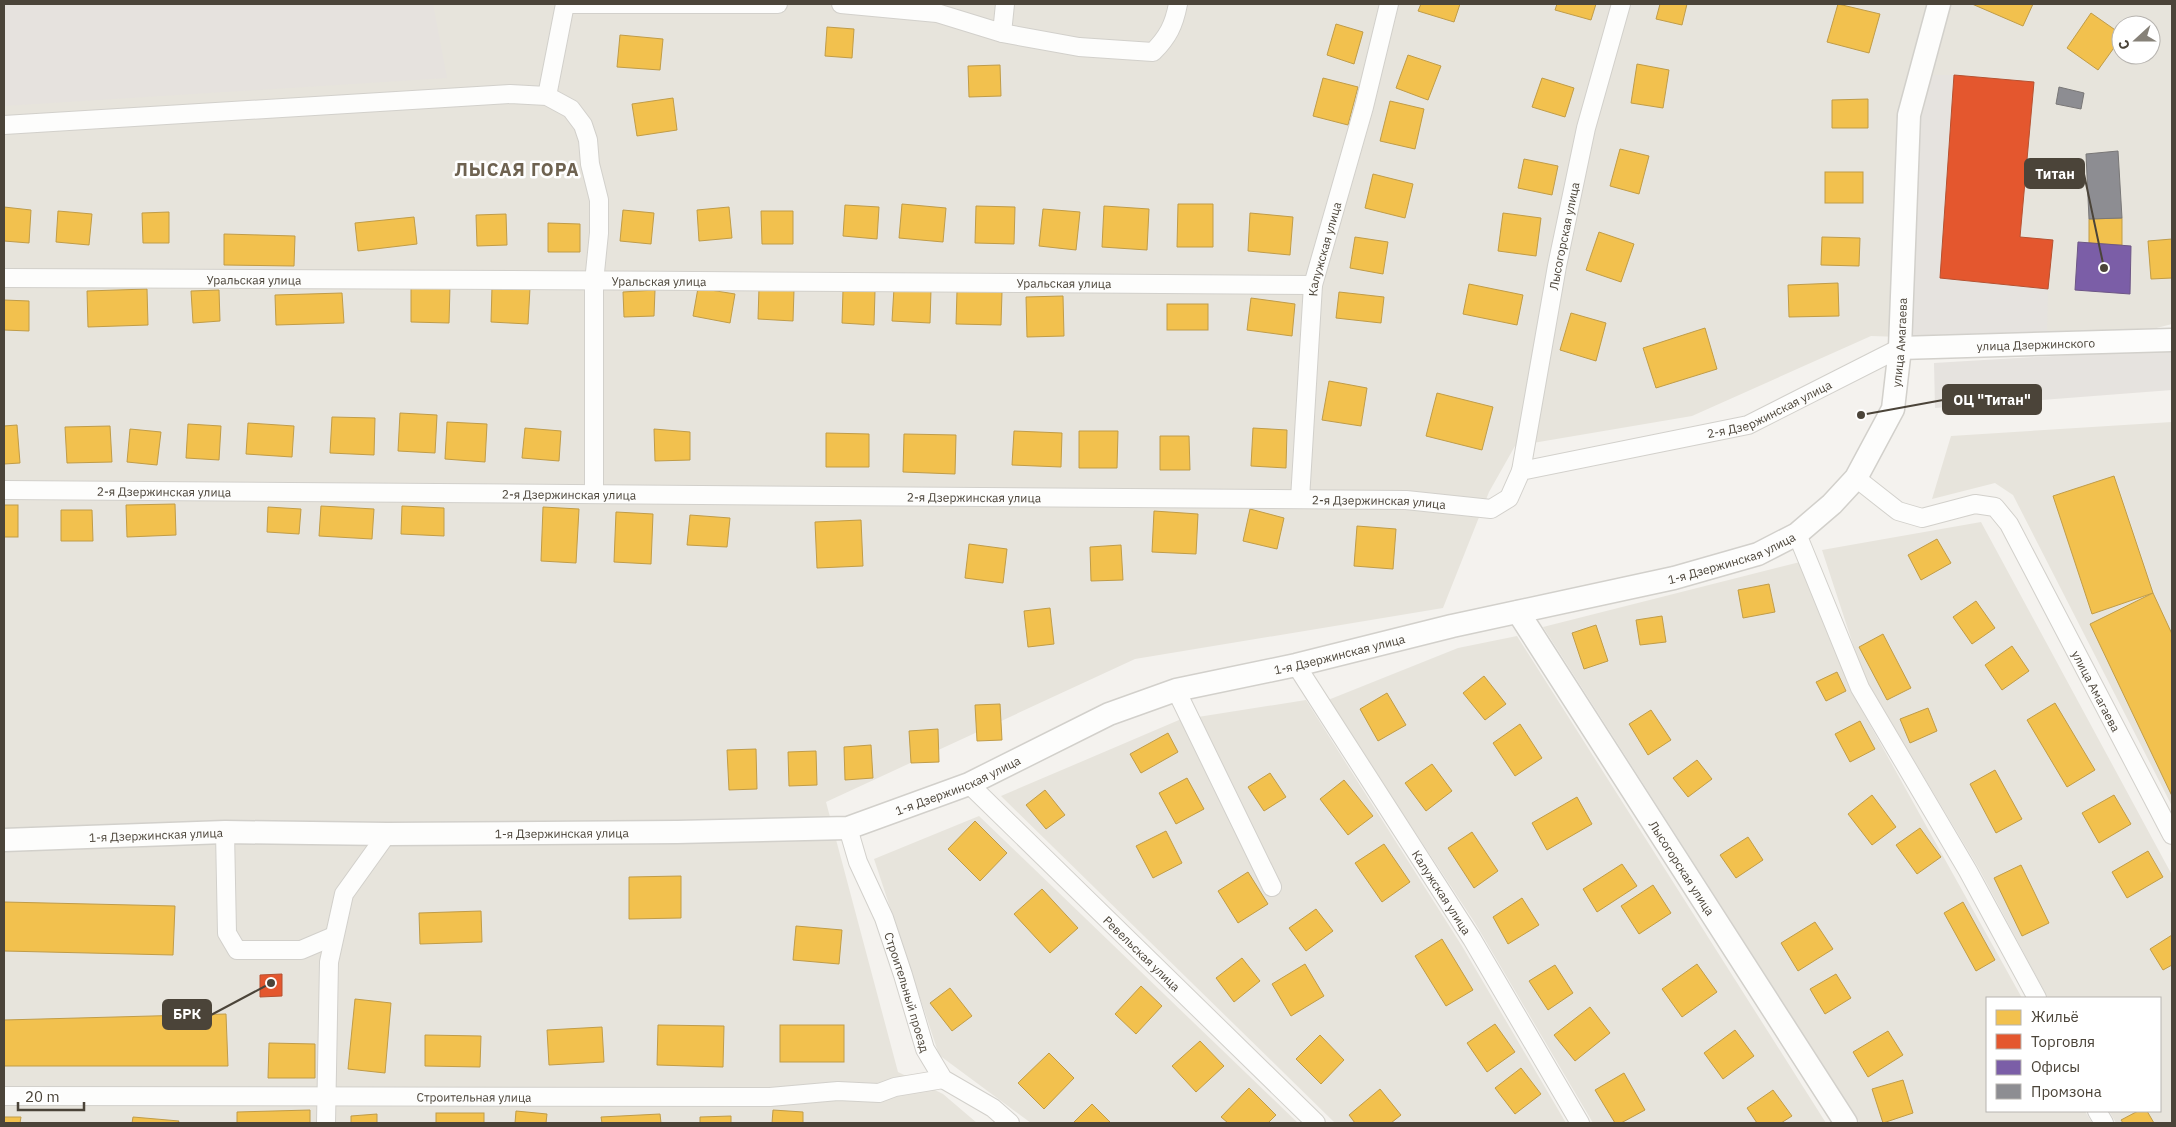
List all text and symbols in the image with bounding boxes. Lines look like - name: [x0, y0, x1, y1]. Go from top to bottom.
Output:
- north arrow: [2111, 15, 2161, 65]
- text: С: [2114, 37, 2134, 52]
- district label: ЛЫСАЯ ГОРА: [455, 158, 579, 181]
- callout: Титан: [2025, 159, 2084, 188]
- text: Титан: [2035, 165, 2075, 183]
- street label: Лысогорская улица: [1545, 180, 1582, 291]
- street label: Калужская улица: [1305, 199, 1344, 297]
- street label: Уральская улица: [207, 272, 302, 287]
- street label: Уральская улица: [612, 273, 707, 288]
- street label: Уральская улица: [1017, 275, 1112, 291]
- street label: улица Амагаева: [1888, 297, 1909, 388]
- street label: улица Дзержинского: [1976, 335, 2096, 353]
- street label: 2-я Дзержинская улица: [1705, 376, 1834, 441]
- callout: ОЦ "Титан": [1943, 385, 2041, 414]
- text: ОЦ "Титан": [1953, 391, 2031, 409]
- street label: 2-я Дзержинская улица: [97, 483, 232, 499]
- street label: 2-я Дзержинская улица: [502, 486, 637, 502]
- street label: 2-я Дзержинская улица: [907, 489, 1042, 505]
- street label: 2-я Дзержинская улица: [1312, 492, 1447, 512]
- street label: 1-я Дзержинская улица: [1666, 529, 1798, 587]
- street label: 1-я Дзержинская улица: [1273, 630, 1407, 677]
- street label: улица Амагаева: [2069, 648, 2124, 735]
- street label: 1-я Дзержинская улица: [893, 752, 1023, 818]
- street label: Лысогорская улица: [1646, 818, 1718, 919]
- street label: 1-я Дзержинская улица: [89, 825, 224, 844]
- street label: 1-я Дзержинская улица: [495, 825, 630, 841]
- street label: Калужская улица: [1409, 847, 1475, 938]
- street label: Ревельская улица: [1101, 912, 1184, 994]
- street label: Строительный проезд: [882, 930, 933, 1054]
- legend: [1986, 997, 2161, 1112]
- callout: БРК: [163, 1000, 211, 1029]
- text: БРК: [173, 1005, 201, 1023]
- text: Жильё: [2031, 1007, 2079, 1026]
- text: Торговля: [2031, 1032, 2095, 1051]
- text: Офисы: [2031, 1057, 2080, 1076]
- scale bar: [18, 1080, 84, 1112]
- text: Промзона: [2031, 1082, 2102, 1101]
- text: 20 m: [25, 1087, 60, 1106]
- street label: Строительная улица: [416, 1089, 532, 1104]

